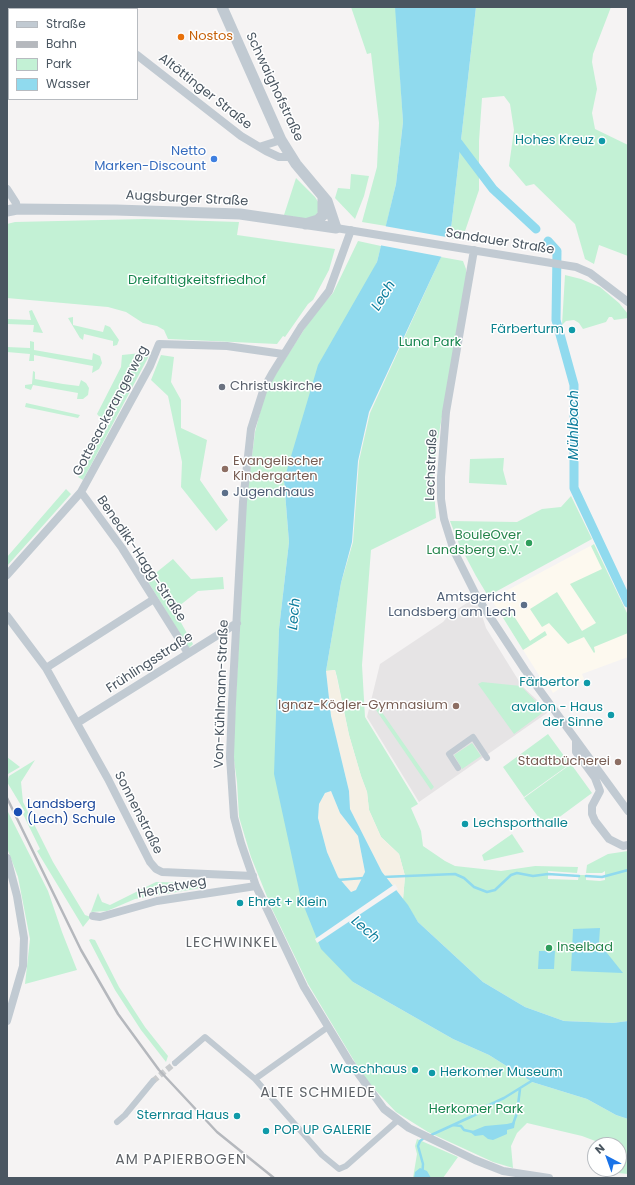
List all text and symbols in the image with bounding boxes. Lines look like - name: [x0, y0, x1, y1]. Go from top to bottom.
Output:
- legend: [8, 8, 138, 100]
- text: Straße: [46, 15, 86, 32]
- place label: Nostos: [189, 29, 233, 45]
- street label: Schwaighofstraße: [242, 30, 306, 144]
- marker: Nostos: [176, 32, 186, 42]
- text: Bahn: [46, 35, 77, 52]
- street label: Altöttinger Straße: [155, 51, 255, 133]
- text: Park: [46, 55, 72, 72]
- text: Wasser: [46, 75, 90, 92]
- place label: Hohes Kreuz: [515, 133, 594, 149]
- marker: Hohes Kreuz: [597, 136, 607, 146]
- place label: Netto Marken-Discount: [94, 144, 206, 175]
- marker: Netto Marken-Discount: [209, 154, 219, 164]
- street label: Augsburger Straße: [125, 188, 249, 210]
- street label: Sandauer Straße: [444, 226, 556, 258]
- park label: Dreifaltigkeitsfriedhof: [128, 273, 266, 289]
- water label: Lech: [368, 278, 400, 314]
- place label: Färberturm: [491, 322, 564, 338]
- marker: Färberturm: [567, 325, 577, 335]
- park label: Luna Park: [399, 335, 461, 351]
- street label: Gottesackerangerweg: [70, 343, 152, 479]
- place label: Christuskirche: [230, 379, 322, 395]
- marker: Christuskirche: [217, 382, 227, 392]
- water label: Mühlbach: [566, 390, 582, 460]
- street label: Lechstraße: [423, 429, 441, 501]
- place label: Evangelischer Kindergarten: [233, 454, 323, 485]
- marker: Evangelischer Kindergarten: [220, 464, 230, 474]
- place label: Jugendhaus: [233, 485, 314, 501]
- marker: Jugendhaus: [220, 488, 230, 498]
- street label: Benedikt-Hagg-Straße: [93, 493, 189, 625]
- place label: BouleOver Landsberg e.V.: [426, 528, 521, 559]
- marker: BouleOver Landsberg e.V.: [524, 538, 534, 548]
- place label: Amtsgericht Landsberg am Lech: [388, 590, 516, 621]
- water label: Lech: [285, 597, 305, 631]
- marker: Amtsgericht Landsberg am Lech: [519, 600, 529, 610]
- street label: Von-Kühlmann-Straße: [212, 619, 232, 769]
- street label: Frühlingsstraße: [104, 629, 196, 697]
- place label: Färbertor: [519, 675, 579, 691]
- marker: Färbertor: [582, 678, 592, 688]
- place label: Ignaz-Kögler-Gymnasium: [278, 698, 448, 714]
- place label: avalon - Haus der Sinne: [511, 700, 603, 731]
- marker: Ignaz-Kögler-Gymnasium: [451, 701, 461, 711]
- marker: avalon - Haus der Sinne: [606, 710, 616, 720]
- place label: Stadtbücherei: [518, 754, 610, 770]
- marker: Stadtbücherei: [613, 757, 623, 767]
- street label: Sonnenstraße: [110, 769, 166, 857]
- place label: Landsberg (Lech) Schule: [27, 797, 116, 828]
- marker: Landsberg (Lech) Schule: [12, 806, 24, 818]
- place label: Lechsporthalle: [473, 816, 568, 832]
- marker: Lechsporthalle: [460, 819, 470, 829]
- street label: Herbstweg: [136, 874, 208, 902]
- place label: Ehret + Klein: [248, 895, 327, 911]
- marker: Ehret + Klein: [235, 898, 245, 908]
- water label: Lech: [347, 913, 383, 947]
- district label: LECHWINKEL: [186, 935, 278, 951]
- place label: Inselbad: [557, 940, 613, 956]
- marker: Inselbad: [544, 943, 554, 953]
- place label: Waschhaus: [330, 1062, 407, 1078]
- marker: Waschhaus: [410, 1065, 420, 1075]
- place label: Herkomer Museum: [440, 1065, 563, 1081]
- marker: Herkomer Museum: [427, 1068, 437, 1078]
- district label: ALTE SCHMIEDE: [260, 1085, 376, 1101]
- park label: Herkomer Park: [429, 1102, 523, 1118]
- place label: Sternrad Haus: [137, 1108, 229, 1124]
- marker: Sternrad Haus: [232, 1111, 242, 1121]
- place label: POP UP GALERIE: [274, 1123, 371, 1139]
- marker: POP UP GALERIE: [261, 1126, 271, 1136]
- north arrow: [587, 1137, 627, 1177]
- text: N: [591, 1140, 608, 1157]
- district label: AM PAPIERBOGEN: [115, 1152, 247, 1168]

